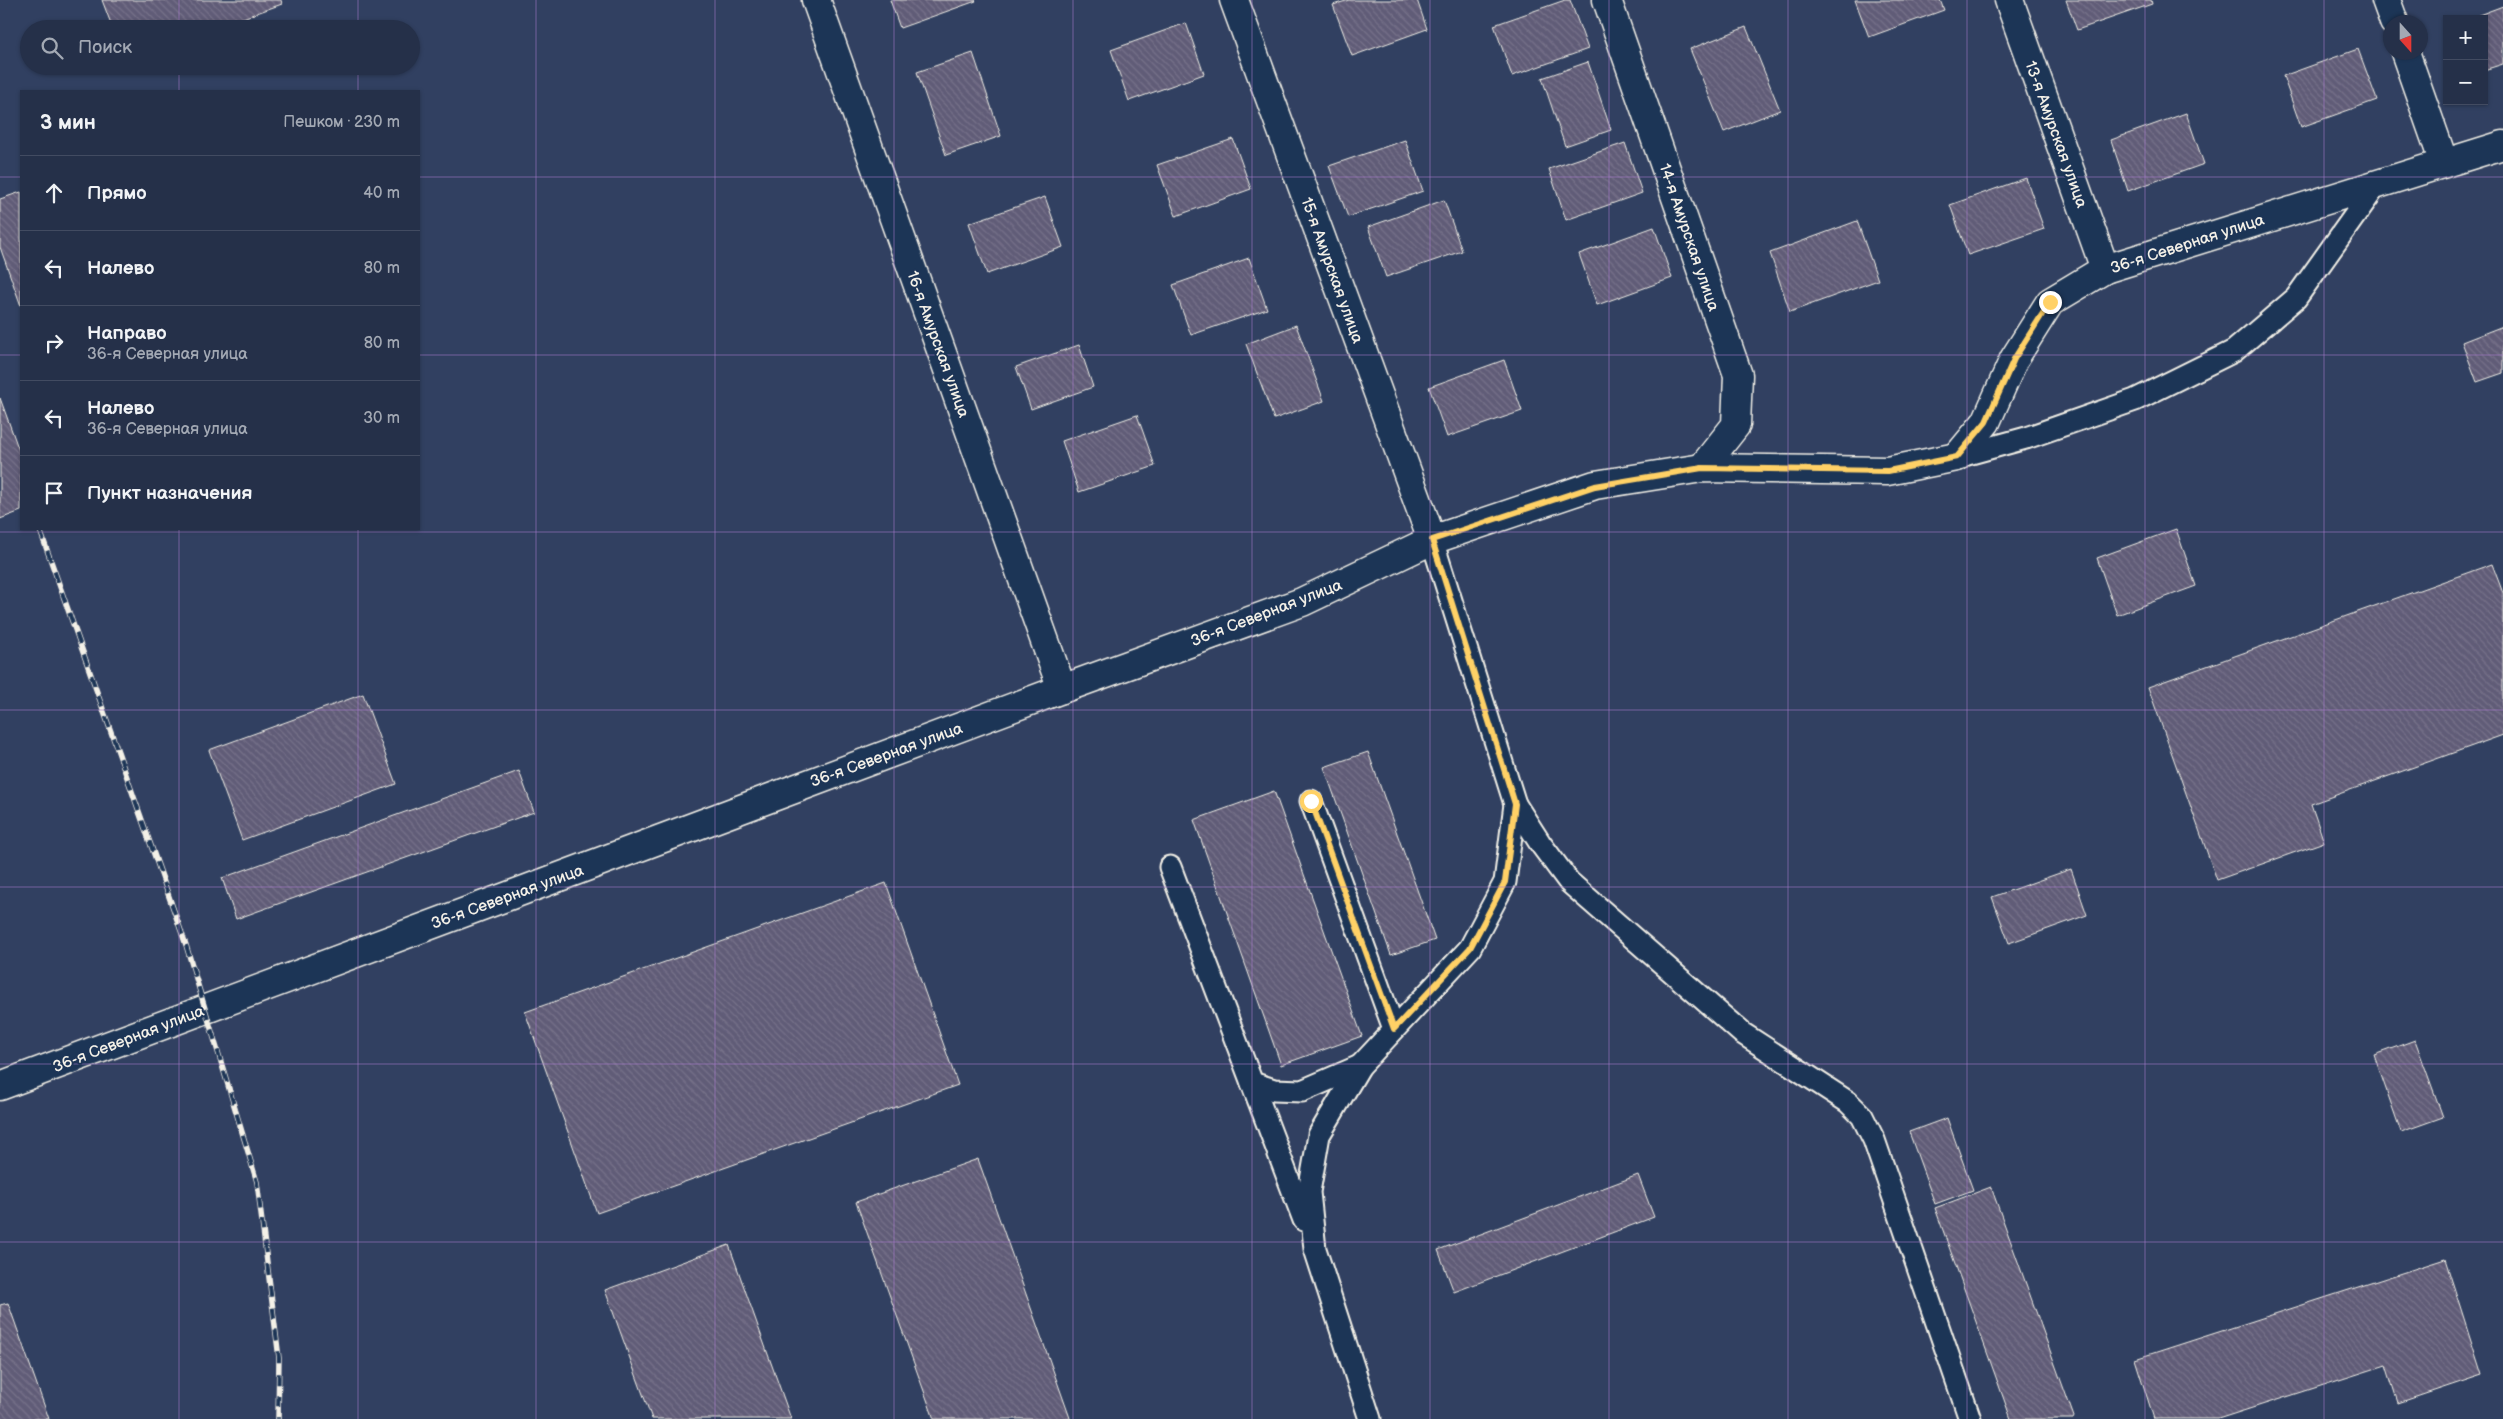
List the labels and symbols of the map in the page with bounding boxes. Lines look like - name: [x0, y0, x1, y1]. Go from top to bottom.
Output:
- north arrow: [2383, 15, 2428, 60]
- street label: 13-я Амурская улица: [2020, 59, 2091, 211]
- street label: 14-я Амурская улица: [1654, 161, 1723, 314]
- street label: 15-я Амурская улица: [1296, 195, 1367, 347]
- street label: 36-я Северная улица: [2108, 210, 2267, 278]
- street label: 16-я Амурская улица: [902, 269, 973, 421]
- route end: [2039, 291, 2062, 314]
- street label: 36-я Северная улица: [1188, 576, 1345, 651]
- street label: 36-я Северная улица: [808, 719, 966, 792]
- route start: [1300, 790, 1323, 813]
- street label: 36-я Северная улица: [429, 861, 587, 934]
- street label: 36-я Северная улица: [50, 1002, 207, 1077]

